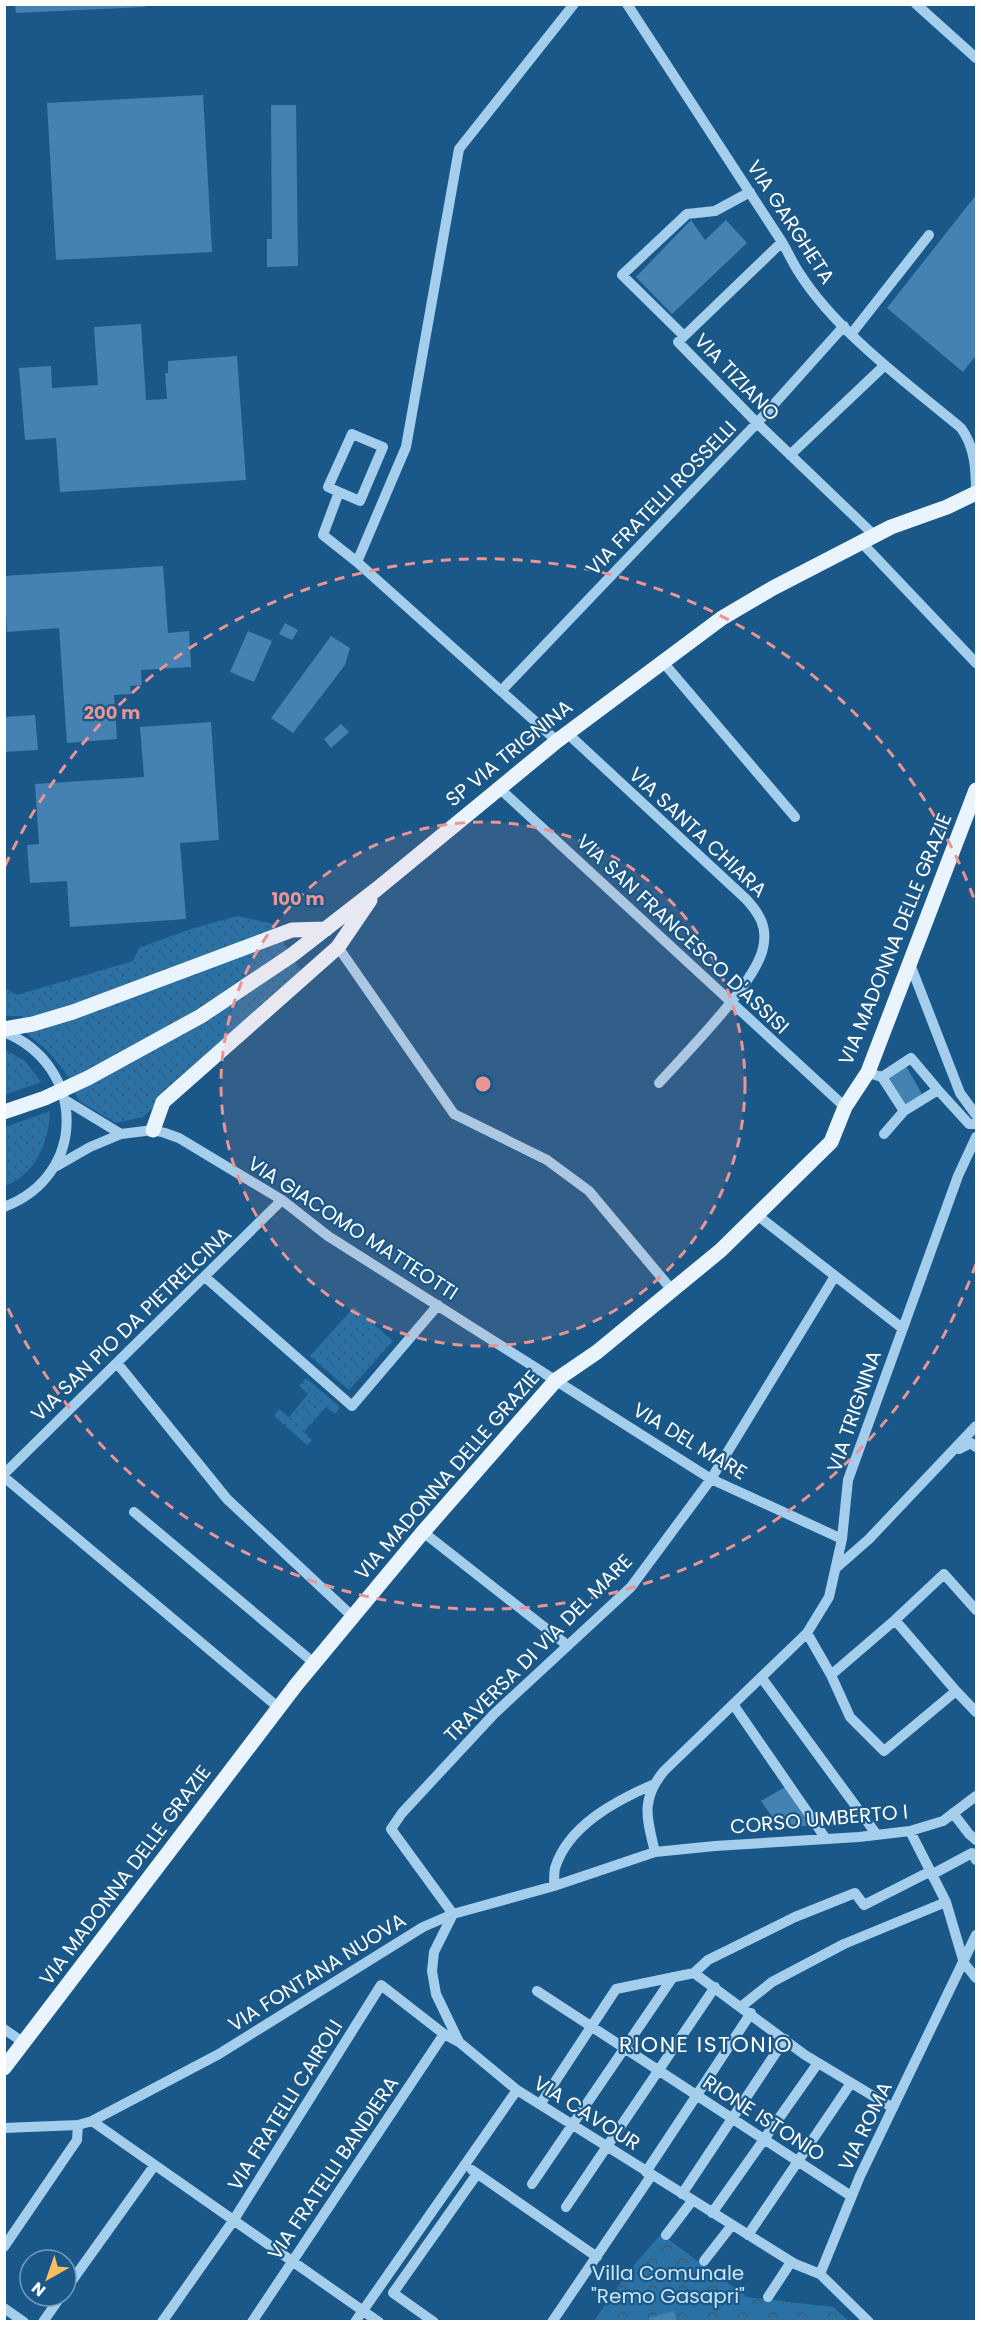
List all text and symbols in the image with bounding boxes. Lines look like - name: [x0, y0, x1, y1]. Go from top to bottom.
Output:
- street label: VIA GARGHETA: [740, 155, 842, 289]
- street label: VIA TIZIANO: [688, 327, 786, 427]
- street label: VIA FRATELLI ROSSELLI: [580, 414, 742, 582]
- street label: SP VIA TRIGNINA: [440, 693, 578, 813]
- text: 200 m: [84, 700, 140, 725]
- street label: VIA SANTA CHIARA: [623, 761, 773, 903]
- street label: VIA MADONNA DELLE GRAZIE: [832, 809, 958, 1069]
- street label: VIA SAN FRANCESCO D'ASSISI: [571, 828, 795, 1040]
- text: 100 m: [271, 886, 325, 911]
- centre of rings: [473, 1074, 493, 1094]
- street label: VIA GIACOMO MATTEOTTI: [242, 1149, 464, 1307]
- street label: VIA SAN PIO DA PIETRELCINA: [25, 1221, 237, 1427]
- street label: VIA TRIGNINA: [820, 1346, 888, 1476]
- street label: VIA MADONNA DELLE GRAZIE: [348, 1364, 546, 1586]
- street label: VIA DEL MARE: [628, 1396, 752, 1486]
- street label: TRAVERSA DI VIA DEL MARE: [438, 1548, 638, 1748]
- street label: VIA MADONNA DELLE GRAZIE: [33, 1759, 217, 1991]
- street label: CORSO UMBERTO I: [729, 1797, 909, 1841]
- street label: VIA FONTANA NUOVA: [223, 1906, 411, 2038]
- street label: VIA FRATELLI CAIROLI: [221, 2014, 349, 2196]
- district label: RIONE ISTONIO: [619, 2029, 793, 2060]
- street label: RIONE ISTONIO: [698, 2068, 830, 2168]
- street label: VIA CAVOUR: [528, 2069, 646, 2157]
- street label: VIA FRATELLI BANDIERA: [261, 2070, 405, 2266]
- street label: VIA ROMA: [831, 2077, 899, 2175]
- north arrow: [18, 2248, 78, 2308]
- park label: Villa Comunale "Remo Gasapri": [591, 2259, 745, 2310]
- text: N: [27, 2276, 51, 2302]

